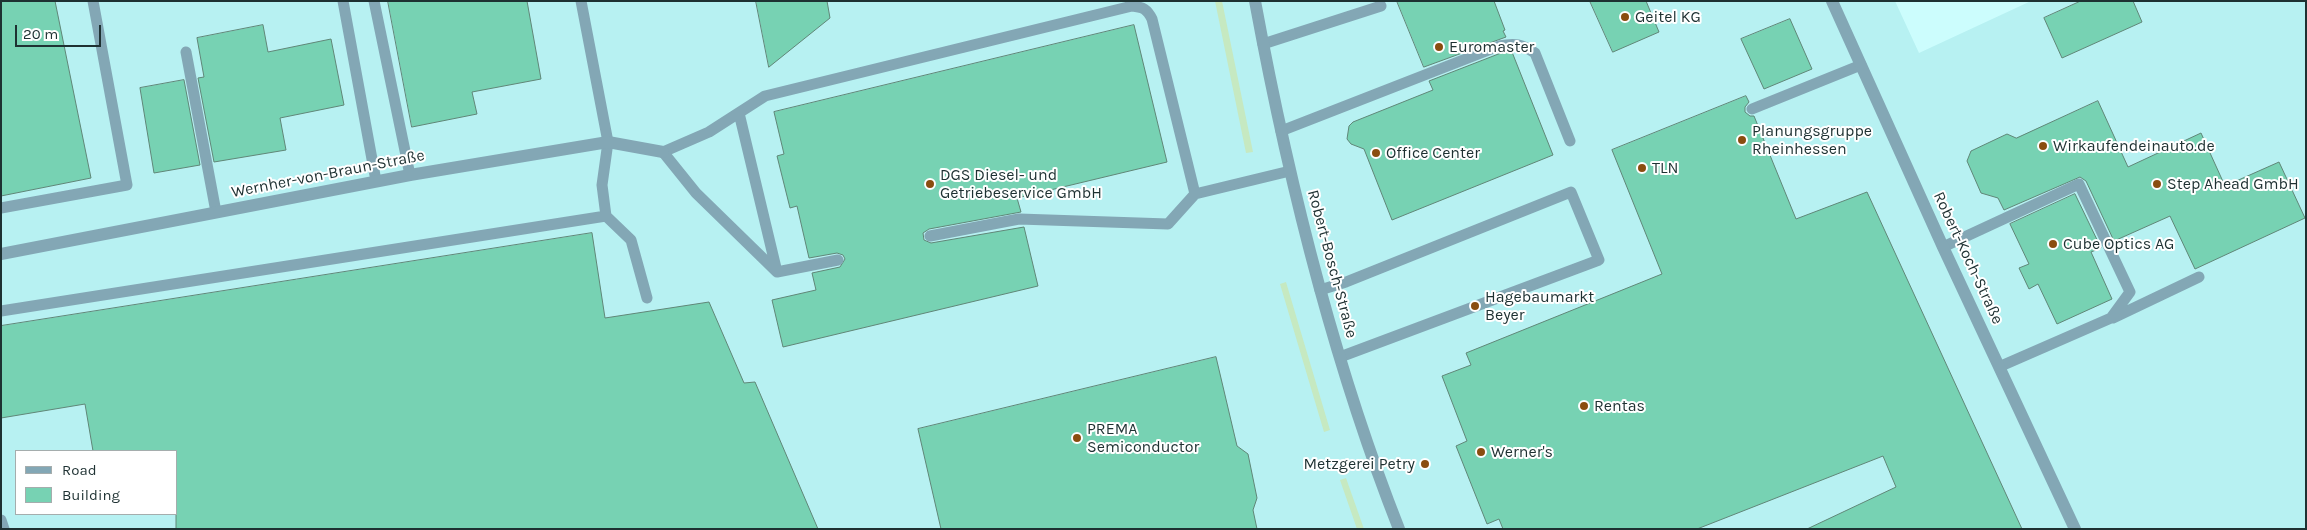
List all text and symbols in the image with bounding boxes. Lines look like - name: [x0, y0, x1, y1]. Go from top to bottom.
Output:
- place label: Geitel KG: [1635, 7, 1701, 27]
- marker: Geitel KG: [1619, 11, 1631, 23]
- scale bar: [18, 15, 104, 47]
- text: 20 m: [23, 25, 58, 43]
- place label: Euromaster: [1449, 37, 1534, 57]
- marker: Euromaster: [1433, 41, 1445, 53]
- place label: Planungsgruppe Rheinhessen: [1752, 121, 1872, 159]
- marker: Planungsgruppe Rheinhessen: [1736, 134, 1748, 146]
- place label: Wirkaufendeinauto.de: [2053, 136, 2215, 156]
- marker: Wirkaufendeinauto.de: [2037, 140, 2049, 152]
- place label: Office Center: [1386, 143, 1480, 163]
- street label: Wernher-von-Braun-Straße: [230, 146, 426, 202]
- marker: Office Center: [1370, 147, 1382, 159]
- place label: TLN: [1652, 158, 1678, 178]
- marker: TLN: [1636, 162, 1648, 174]
- place label: DGS Diesel- und Getriebeservice GmbH: [940, 165, 1102, 203]
- place label: Step Ahead GmbH: [2167, 174, 2299, 194]
- marker: DGS Diesel- und Getriebeservice GmbH: [924, 178, 936, 190]
- marker: Step Ahead GmbH: [2151, 178, 2163, 190]
- street label: Robert-Bosch-Straße: [1303, 188, 1361, 340]
- street label: Robert-Koch-Straße: [1929, 189, 2007, 327]
- place label: Cube Optics AG: [2063, 234, 2174, 254]
- marker: Cube Optics AG: [2047, 238, 2059, 250]
- place label: Hagebaumarkt Beyer: [1485, 287, 1594, 325]
- marker: Hagebaumarkt Beyer: [1469, 300, 1481, 312]
- place label: Rentas: [1594, 396, 1645, 416]
- marker: Rentas: [1578, 400, 1590, 412]
- place label: PREMA Semiconductor: [1087, 419, 1199, 457]
- marker: PREMA Semiconductor: [1071, 432, 1083, 444]
- place label: Werner's: [1491, 442, 1553, 462]
- marker: Werner's: [1475, 446, 1487, 458]
- legend: [15, 450, 178, 515]
- place label: Metzgerei Petry: [1303, 454, 1415, 474]
- marker: Metzgerei Petry: [1419, 458, 1431, 470]
- text: Road: [62, 461, 97, 479]
- text: Building: [62, 486, 120, 504]

